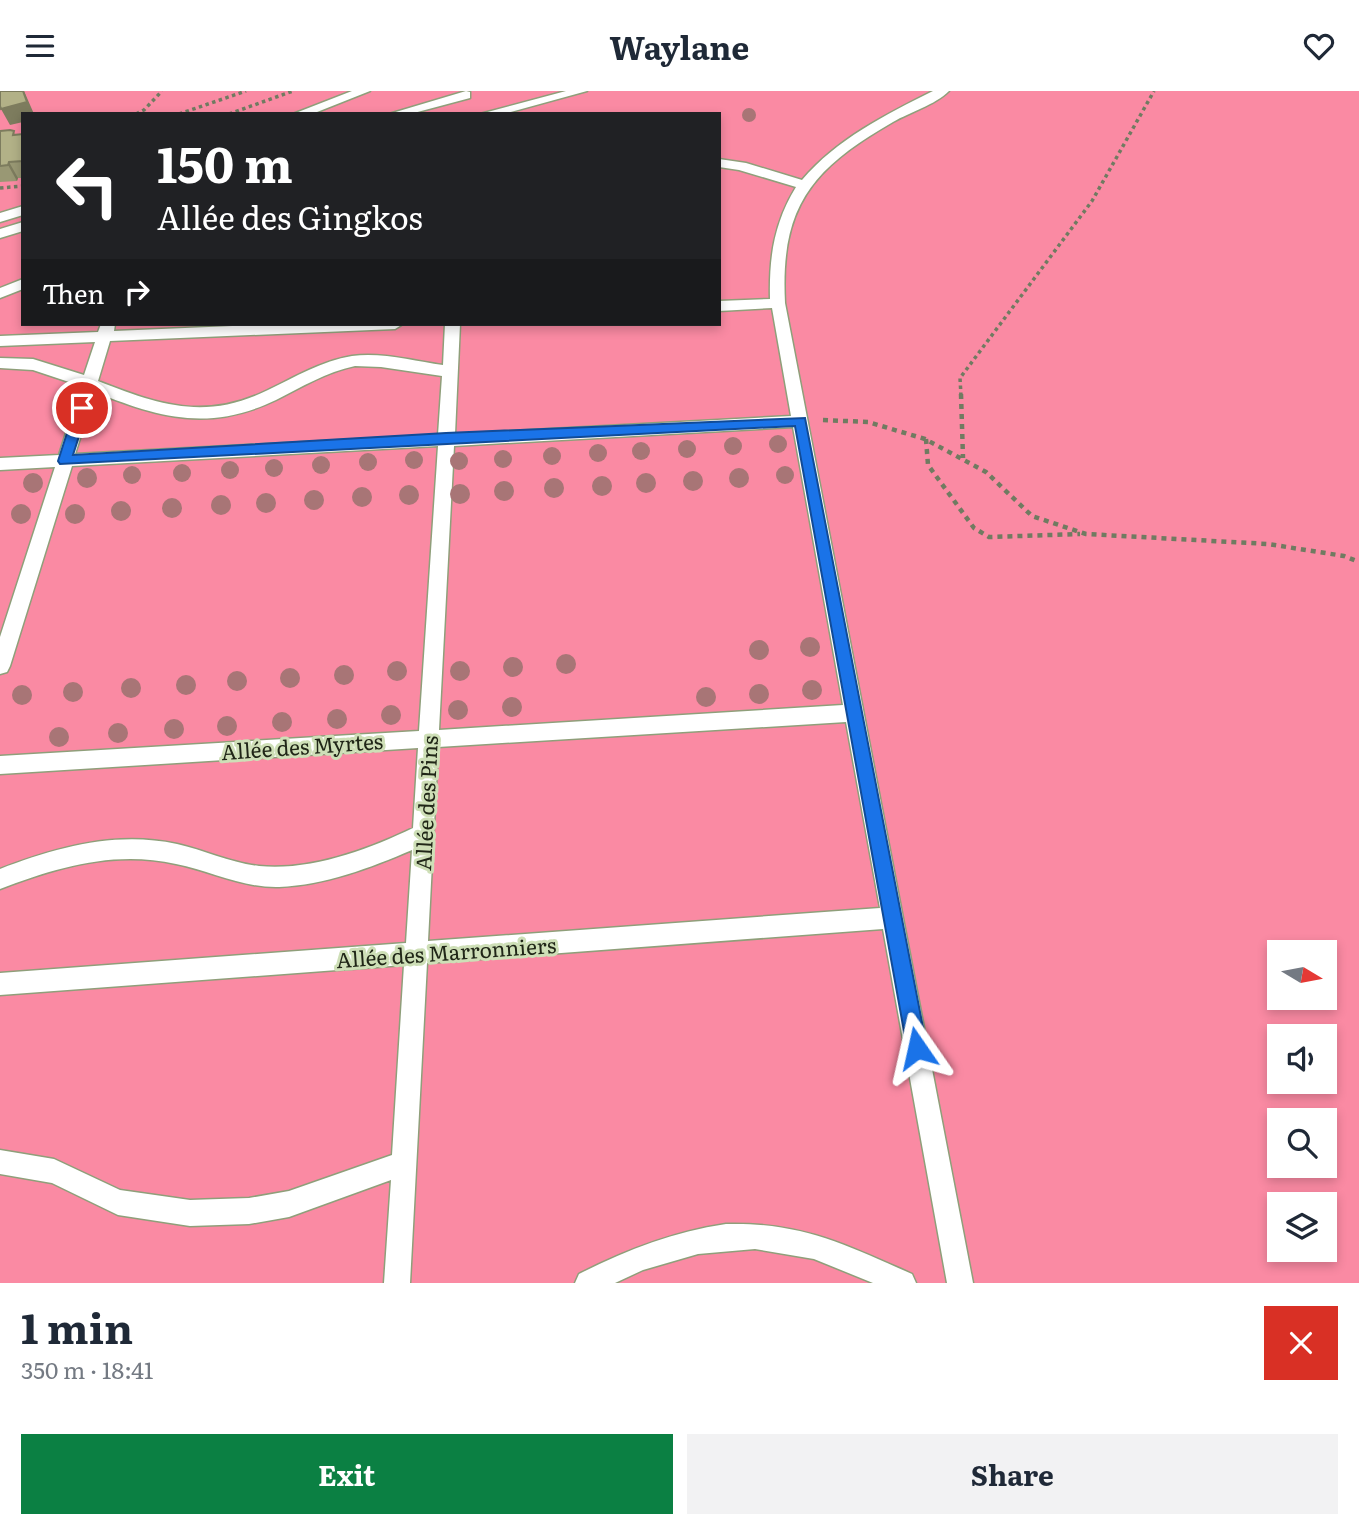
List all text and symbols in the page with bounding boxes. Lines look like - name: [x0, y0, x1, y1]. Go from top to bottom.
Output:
- text: Waylane: [610, 22, 749, 70]
- icon: menu: [21, 27, 59, 65]
- icon: heart: [1300, 27, 1338, 65]
- text: 150 m: [157, 125, 293, 198]
- icon: left: [42, 140, 133, 231]
- text: Allée des Gingkos: [157, 192, 423, 240]
- text: Then: [42, 273, 104, 312]
- icon: right: [118, 273, 156, 311]
- pin: [52, 378, 112, 438]
- icon: arrive: [63, 389, 101, 427]
- street label: Allée des Myrtes: [220, 724, 384, 766]
- street label: Allée des Pins: [406, 735, 444, 871]
- street label: Allée des Marronniers: [335, 928, 557, 974]
- north arrow: [1267, 940, 1337, 1010]
- map controls: [1267, 940, 1337, 1262]
- position arrow: [880, 1011, 954, 1085]
- button: sound: [1267, 1024, 1337, 1094]
- button: search: [1267, 1108, 1337, 1178]
- button: layers: [1267, 1192, 1337, 1262]
- text: 1 min: [21, 1295, 133, 1357]
- button: close: [1264, 1306, 1338, 1380]
- text: 350 m · 18:41: [21, 1352, 153, 1386]
- button: Exit: [21, 1434, 673, 1514]
- button: Share: [687, 1434, 1338, 1514]

